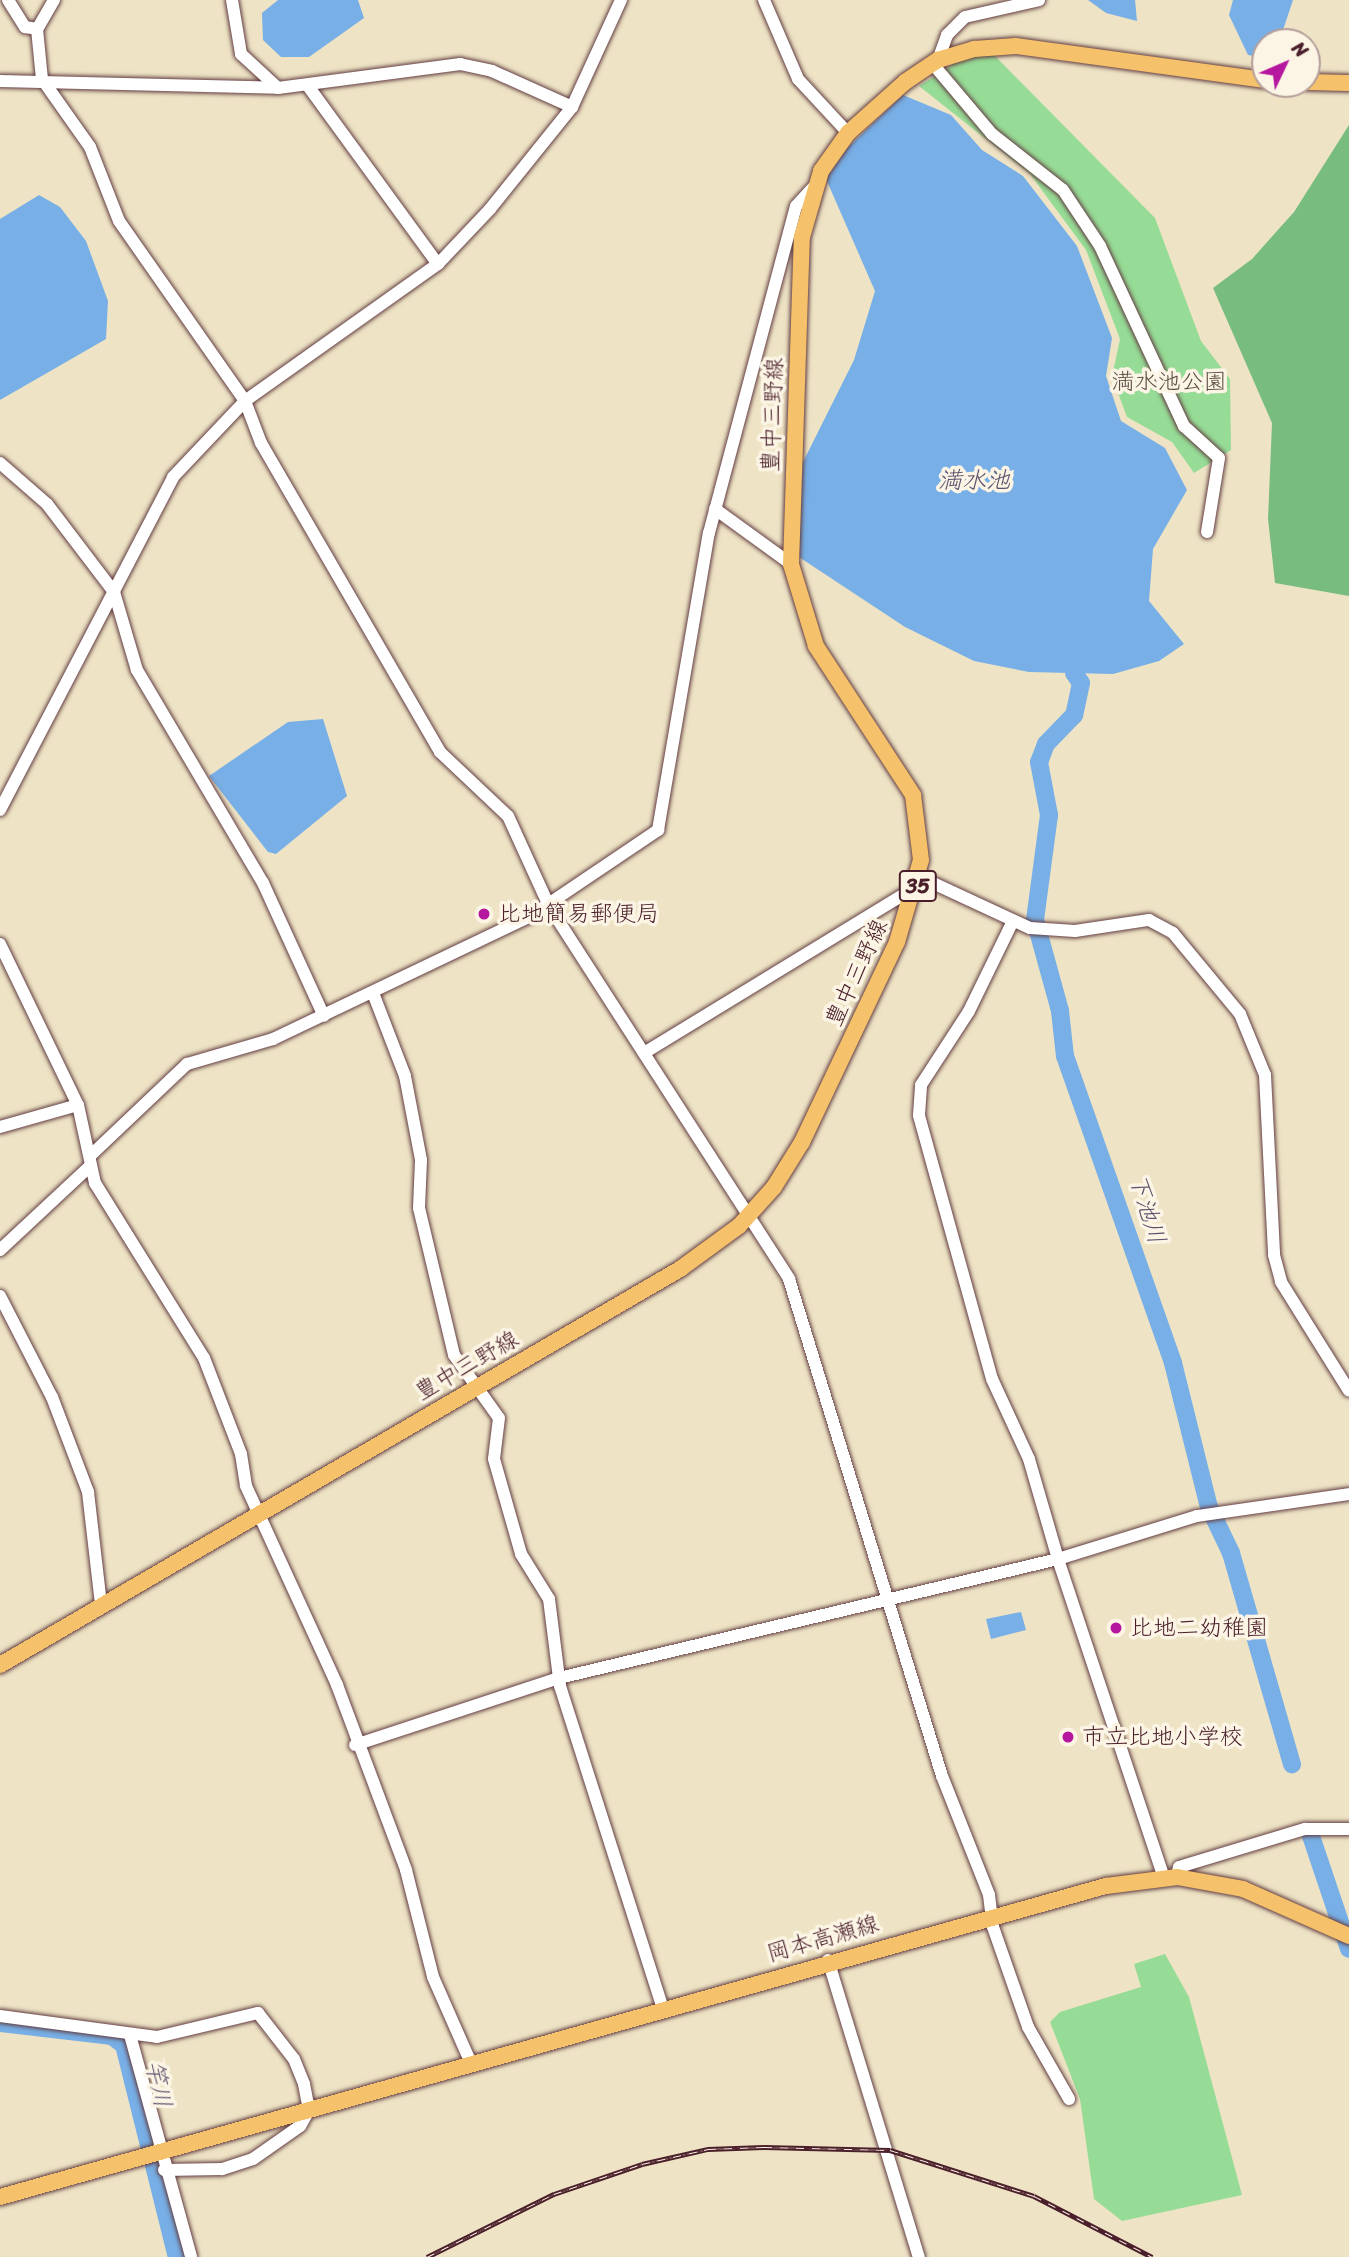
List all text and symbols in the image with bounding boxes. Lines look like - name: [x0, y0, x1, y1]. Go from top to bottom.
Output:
- north arrow: [1251, 28, 1321, 98]
- text: N: [1284, 33, 1316, 66]
- street label: 豊中三野線: [757, 357, 789, 473]
- park label: 満水池公園: [1112, 368, 1226, 396]
- water label: 満水池: [938, 467, 1010, 495]
- road number: 35: [899, 868, 937, 903]
- place label: 比地簡易郵便局: [498, 900, 659, 928]
- marker: 比地簡易郵便局: [476, 906, 492, 922]
- street label: 豊中三野線: [820, 915, 894, 1031]
- water label: 下池川: [1123, 1170, 1171, 1248]
- street label: 豊中三野線: [410, 1325, 524, 1407]
- place label: 比地二幼稚園: [1130, 1614, 1268, 1642]
- marker: 比地二幼稚園: [1108, 1620, 1124, 1636]
- place label: 市立比地小学校: [1082, 1723, 1243, 1751]
- marker: 市立比地小学校: [1060, 1729, 1076, 1745]
- street label: 岡本高瀬線: [764, 1910, 882, 1968]
- water label: 竿川: [139, 2058, 177, 2110]

